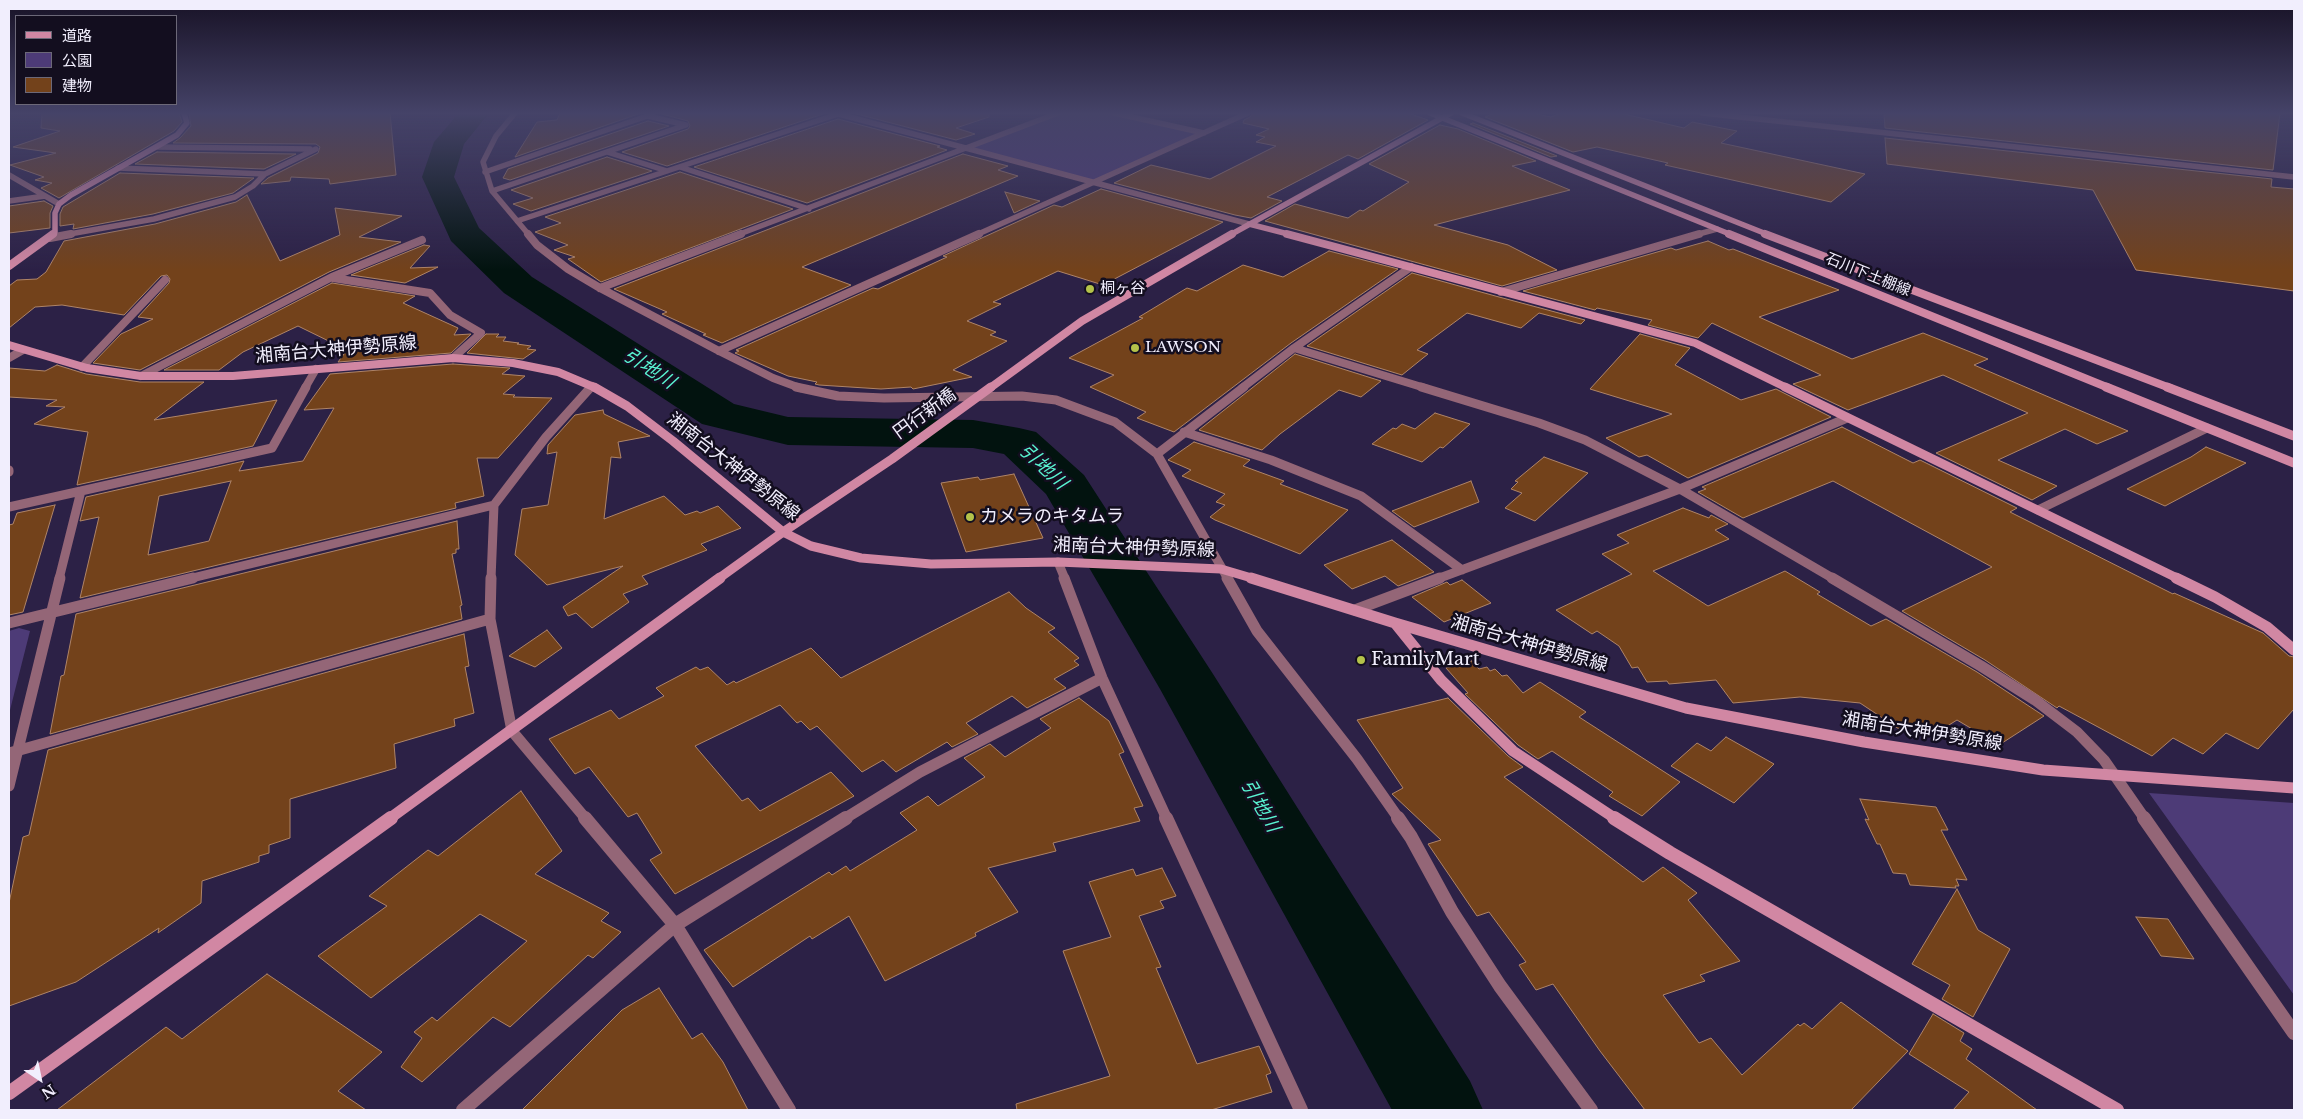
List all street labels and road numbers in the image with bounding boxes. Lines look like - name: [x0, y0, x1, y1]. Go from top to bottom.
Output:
- street label: 石川下土棚線: [1823, 250, 1913, 300]
- street label: 湘南台大神伊勢原線: [254, 332, 418, 368]
- street label: 円行新橋: [890, 384, 960, 444]
- street label: 湘南台大神伊勢原線: [663, 409, 803, 525]
- street label: 湘南台大神伊勢原線: [1053, 534, 1215, 562]
- street label: 湘南台大神伊勢原線: [1448, 611, 1610, 677]
- street label: 湘南台大神伊勢原線: [1840, 709, 2004, 755]

